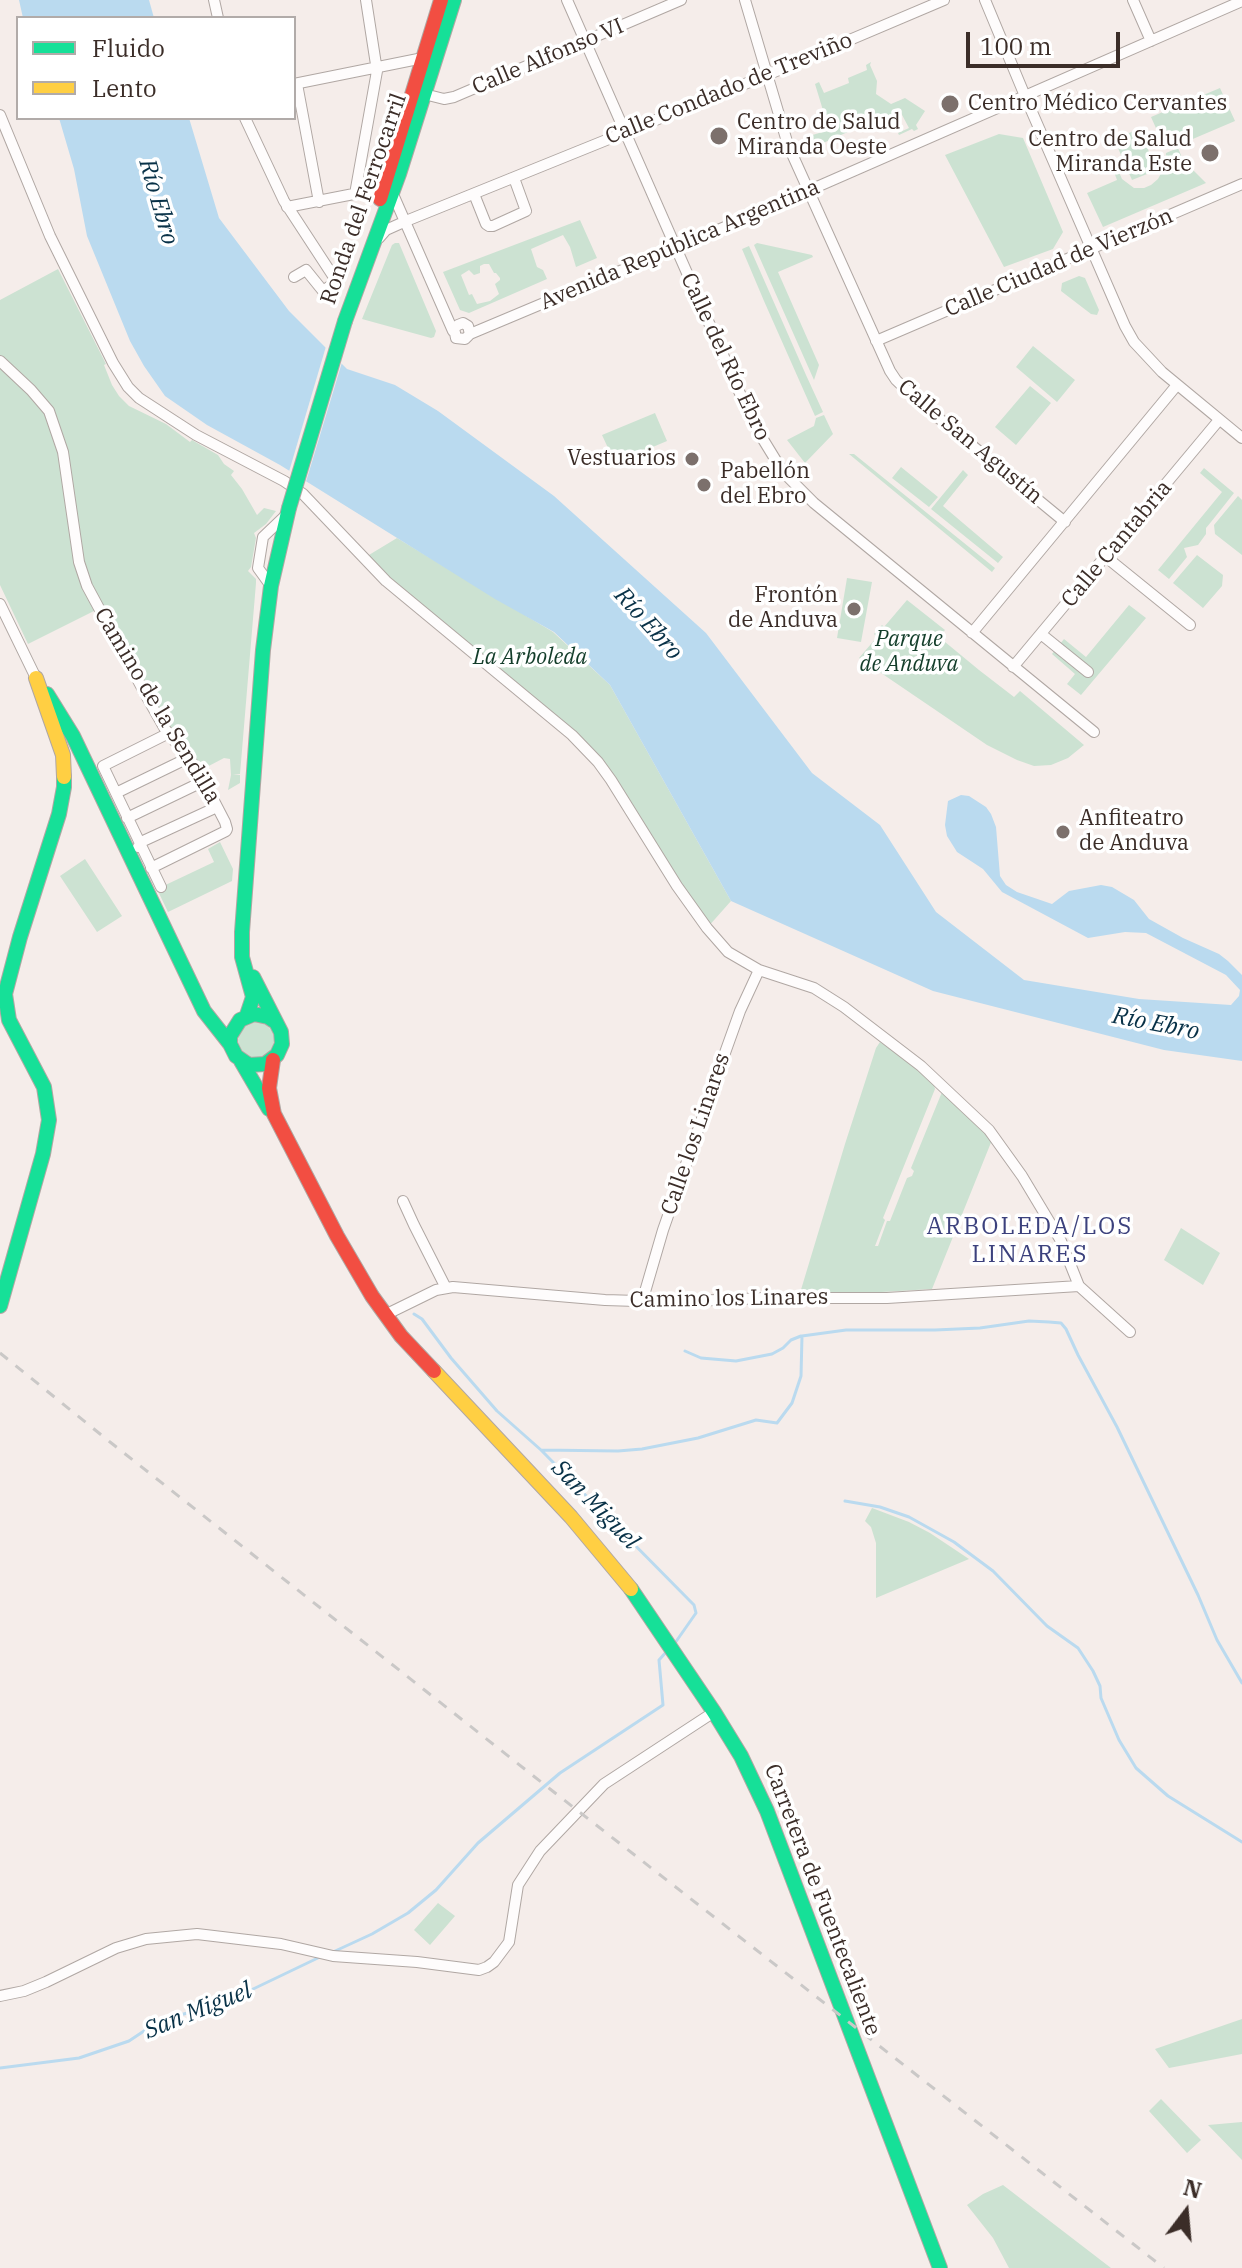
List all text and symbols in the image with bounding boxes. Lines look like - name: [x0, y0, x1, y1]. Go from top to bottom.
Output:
- street label: Calle Alfonso VI: [468, 13, 628, 101]
- legend: [16, 16, 296, 120]
- scale bar: [970, 16, 1124, 66]
- street label: Calle Condado de Treviño: [602, 27, 856, 151]
- text: 100 m: [980, 30, 1052, 62]
- text: Fluido: [92, 32, 165, 64]
- text: Lento: [92, 72, 156, 104]
- street label: Ronda del Ferrocarril: [315, 90, 413, 308]
- place label: Centro Médico Cervantes: [968, 91, 1227, 117]
- marker: Centro Médico Cervantes: [939, 93, 961, 115]
- place label: Centro de Salud Miranda Oeste: [737, 110, 901, 162]
- marker: Centro de Salud Miranda Oeste: [708, 125, 730, 147]
- place label: Centro de Salud Miranda Este: [1028, 127, 1192, 178]
- marker: Centro de Salud Miranda Este: [1199, 142, 1221, 164]
- water label: Río Ebro: [132, 156, 184, 248]
- street label: Avenida República Argentina: [536, 174, 824, 316]
- street label: Calle Ciudad de Vierzón: [941, 203, 1177, 323]
- street label: Calle del Río Ebro: [675, 269, 775, 445]
- street label: Calle San Agustín: [892, 374, 1048, 510]
- place label: Vestuarios: [567, 446, 676, 472]
- marker: Vestuarios: [683, 450, 701, 468]
- place label: Pabellón del Ebro: [720, 459, 810, 510]
- street label: Calle Cantabria: [1056, 475, 1178, 613]
- marker: Pabellón del Ebro: [695, 476, 713, 494]
- water label: Río Ebro: [608, 582, 688, 666]
- place label: Frontón de Anduva: [728, 583, 838, 634]
- marker: Frontón de Anduva: [845, 600, 863, 618]
- street label: Camino de la Sendilla: [88, 603, 226, 809]
- park label: Parque de Anduva: [860, 627, 958, 678]
- park label: La Arboleda: [473, 645, 587, 671]
- place label: Anfiteatro de Anduva: [1079, 806, 1189, 858]
- marker: Anfiteatro de Anduva: [1054, 823, 1072, 841]
- water label: Río Ebro: [1110, 1001, 1202, 1047]
- street label: Calle los Linares: [656, 1050, 736, 1218]
- district label: ARBOLEDA/LOS LINARES: [927, 1213, 1133, 1269]
- street label: Camino los Linares: [629, 1284, 829, 1314]
- water label: San Miguel: [545, 1454, 645, 1556]
- street label: Carretera de Fuentecaliente: [758, 1761, 886, 2039]
- water label: San Miguel: [140, 1976, 256, 2046]
- north arrow: [1146, 2172, 1226, 2252]
- text: N: [1180, 2172, 1205, 2205]

